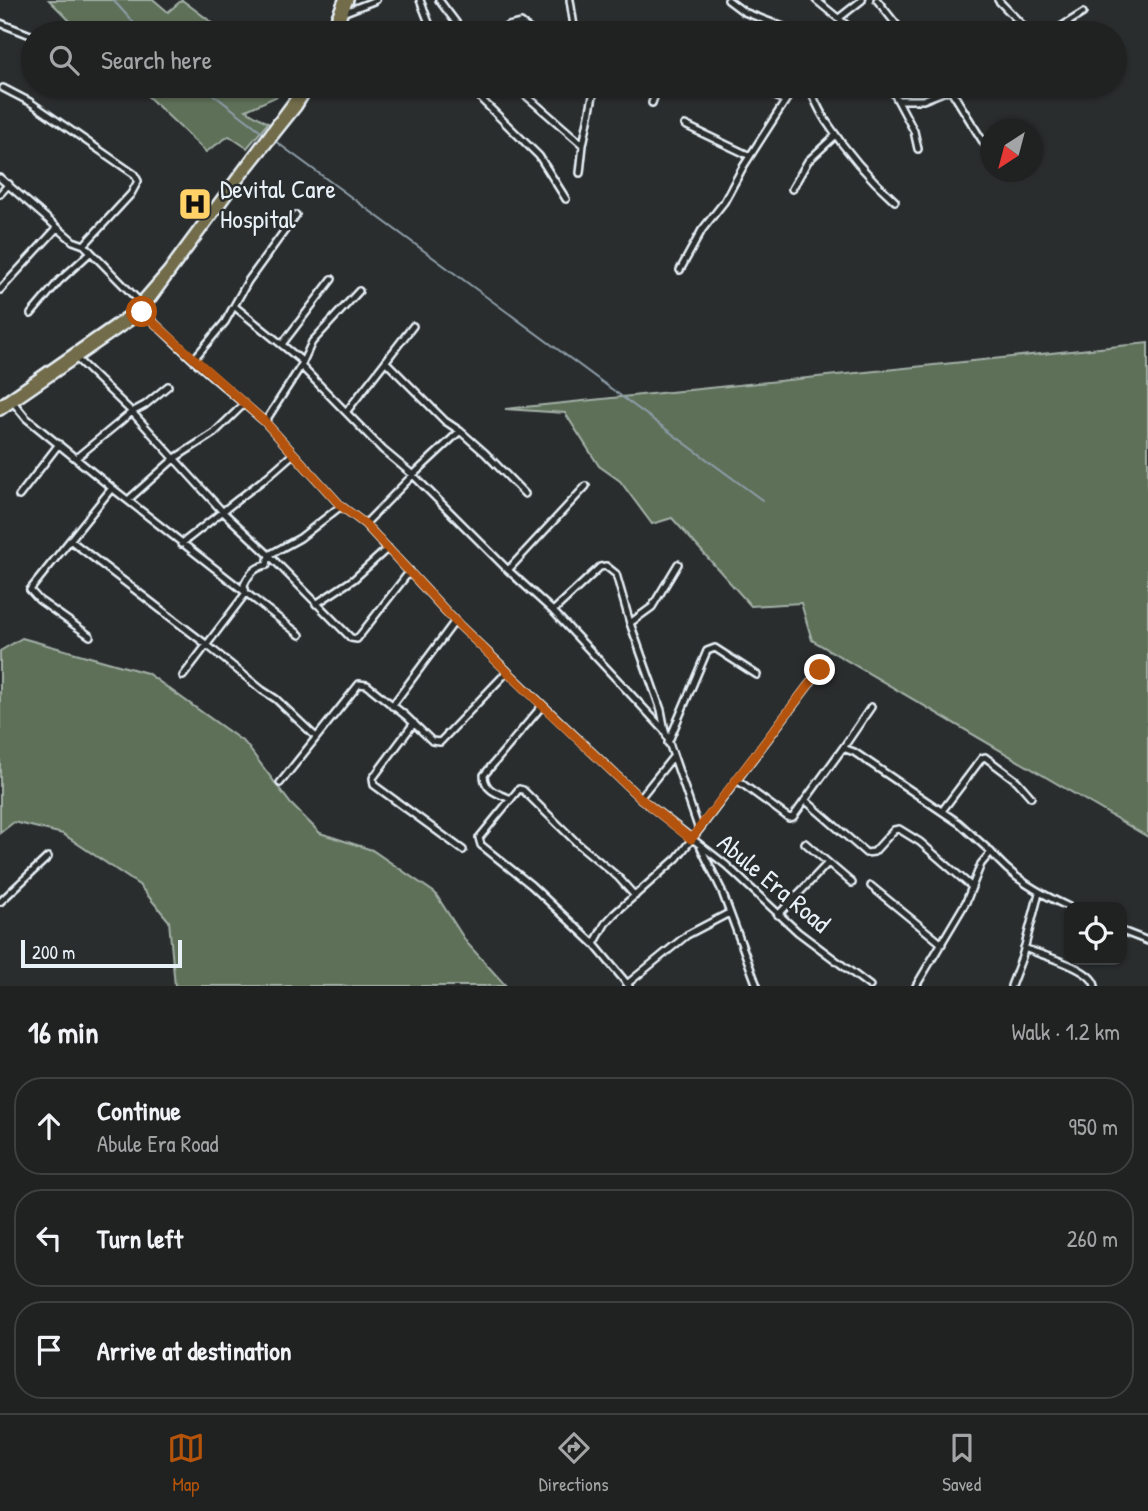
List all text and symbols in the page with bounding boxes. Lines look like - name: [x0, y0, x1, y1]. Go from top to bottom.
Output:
- search box: [21, 21, 1127, 98]
- icon: search: [45, 41, 83, 79]
- text: Search here: [101, 42, 212, 77]
- north arrow: [980, 119, 1043, 182]
- place label: Devital Care Hospital: [220, 171, 336, 236]
- hospital icon: Devital Care Hospital: [176, 185, 214, 223]
- route start: [126, 296, 157, 327]
- route end: [804, 654, 835, 685]
- street label: Abule Era Road: [710, 825, 838, 940]
- map controls: [1064, 902, 1127, 965]
- button: locate: [1064, 902, 1127, 965]
- scale bar: [21, 937, 182, 969]
- text: 200 m: [32, 939, 75, 965]
- text: 16 min: [28, 1012, 98, 1052]
- text: Walk · 1.2 km: [1011, 1016, 1120, 1047]
- text: Continue: [97, 1093, 181, 1128]
- icon: ahead: [30, 1107, 68, 1145]
- text: 950 m: [1069, 1111, 1118, 1142]
- text: Abule Era Road: [97, 1128, 219, 1159]
- icon: left: [30, 1219, 68, 1257]
- text: Turn left: [97, 1221, 183, 1256]
- text: 260 m: [1067, 1223, 1118, 1254]
- icon: arrive: [30, 1331, 68, 1369]
- text: Arrive at destination: [97, 1333, 292, 1368]
- tab: Map: [167, 1429, 205, 1497]
- tab: Directions: [539, 1429, 609, 1497]
- tab: Saved: [942, 1429, 981, 1497]

